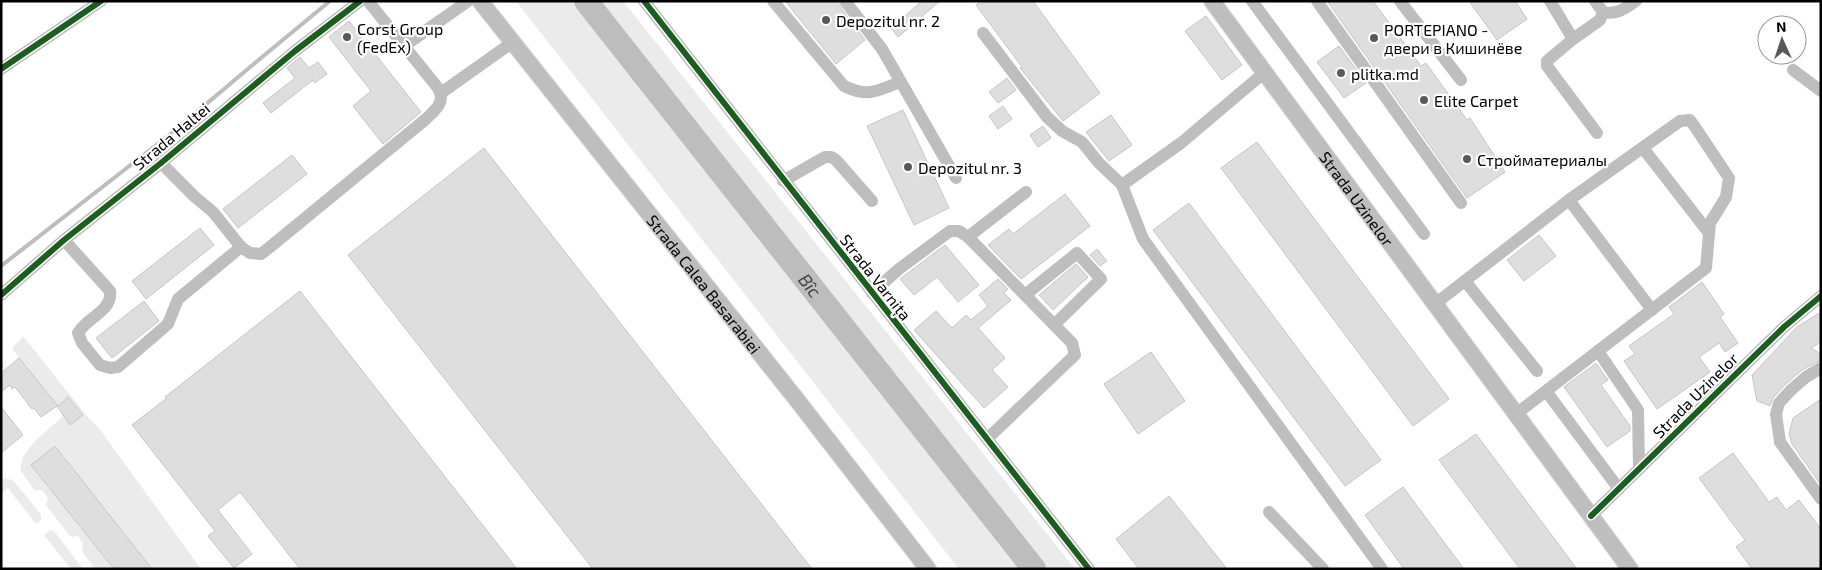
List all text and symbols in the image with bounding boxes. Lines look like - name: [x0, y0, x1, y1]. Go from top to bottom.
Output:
- place label: Depozitul nr. 2: [836, 11, 940, 30]
- marker: Depozitul nr. 2: [820, 14, 832, 26]
- north arrow: [1757, 15, 1807, 65]
- text: N: [1776, 18, 1787, 35]
- place label: Corst Group (FedEx): [357, 19, 443, 56]
- place label: PORTEPIANO - двери в Кишинёве: [1384, 20, 1522, 57]
- marker: Corst Group (FedEx): [341, 31, 353, 43]
- marker: PORTEPIANO - двери в Кишинёве: [1368, 32, 1380, 44]
- place label: plitka.md: [1351, 64, 1419, 83]
- marker: plitka.md: [1335, 67, 1347, 79]
- place label: Elite Carpet: [1434, 91, 1518, 110]
- marker: Elite Carpet: [1418, 94, 1430, 106]
- street label: Strada Haltei: [129, 98, 213, 174]
- street label: Strada Uzinelor: [1316, 147, 1399, 250]
- place label: Стройматериалы: [1477, 150, 1607, 169]
- marker: Стройматериалы: [1461, 153, 1473, 165]
- place label: Depozitul nr. 3: [918, 158, 1022, 177]
- marker: Depozitul nr. 3: [902, 161, 914, 173]
- street label: Strada Calea Basarabiei: [644, 210, 765, 357]
- street label: Strada Varnița: [835, 230, 915, 325]
- water label: Bîc: [794, 269, 827, 302]
- street label: Strada Uzinelor: [1648, 348, 1742, 442]

